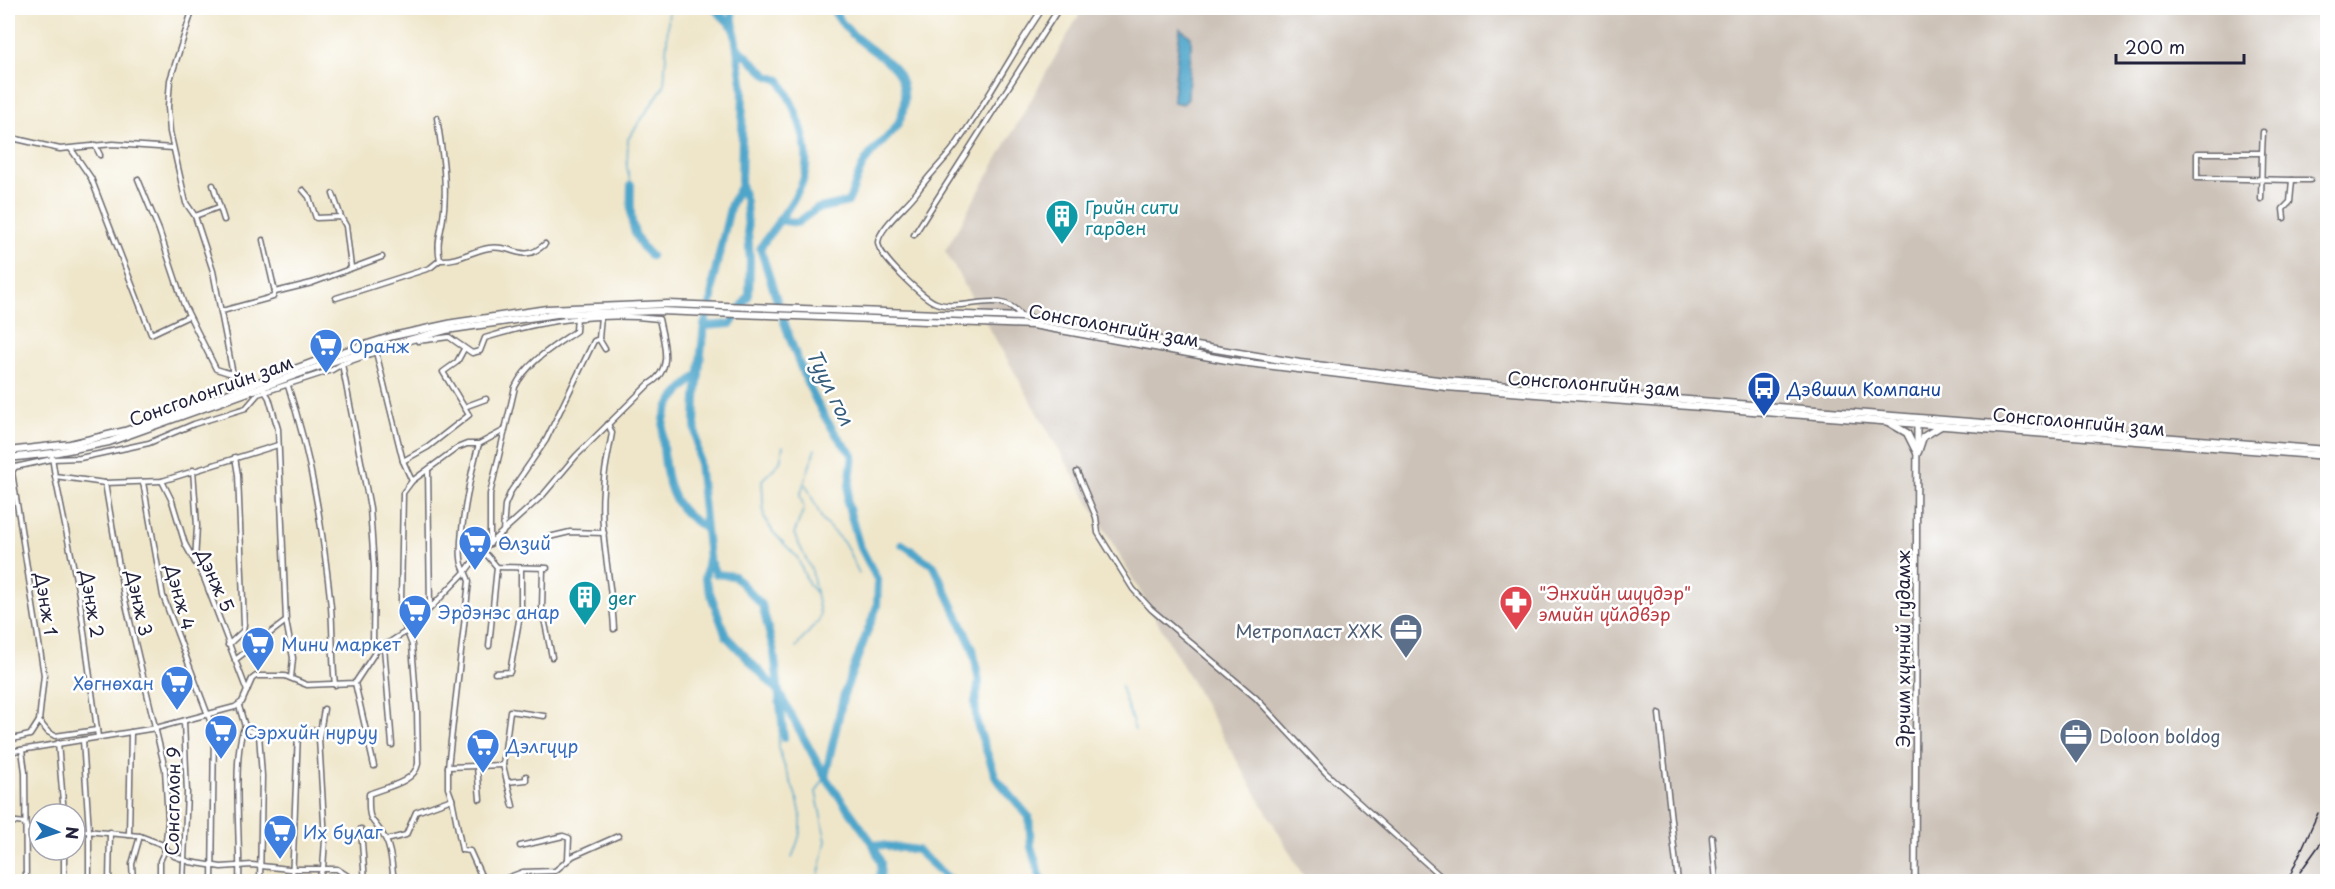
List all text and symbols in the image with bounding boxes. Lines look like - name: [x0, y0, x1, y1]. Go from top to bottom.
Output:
- scale bar: [2116, 27, 2244, 65]
- text: 200 m: [2125, 33, 2185, 60]
- place label: Грийн сити гарден: [1085, 193, 1179, 241]
- building icon: Грийн сити гарден: [1044, 198, 1080, 245]
- street label: Сонсголонгийн зам: [1026, 297, 1202, 353]
- supermarket icon: Оранж: [308, 327, 344, 374]
- place label: Оранж: [349, 332, 410, 359]
- water label: Туул гол: [800, 344, 862, 430]
- street label: Сонсголонгийн зам: [125, 348, 297, 432]
- street label: Сонсголонгийн зам: [1507, 363, 1681, 403]
- bus stop icon: Дэвшил Компани: [1746, 370, 1782, 417]
- place label: Дэвшил Компани: [1786, 375, 1941, 402]
- street label: Сонсголонгийн зам: [1992, 400, 2166, 442]
- supermarket icon: Өлзий: [457, 524, 493, 571]
- place label: Өлзий: [498, 529, 551, 556]
- street label: Дэнж 5: [190, 543, 242, 616]
- street label: Эрчим хүчний гудамж: [1889, 549, 1916, 748]
- street label: Дэнж 4: [159, 560, 203, 633]
- street label: Дэнж 3: [120, 567, 160, 638]
- street label: Дэнж 2: [74, 568, 112, 639]
- street label: Дэнж 1: [29, 570, 65, 637]
- building icon: ger: [567, 579, 603, 626]
- place label: "Энхийн шүүдэр" эмийн үйлдвэр: [1539, 579, 1691, 627]
- place label: ger: [608, 584, 637, 611]
- pharmacy icon: "Энхийн шүүдэр" эмийн үйлдвэр: [1498, 584, 1534, 631]
- supermarket icon: Эрдэнэс анар: [397, 593, 433, 640]
- place label: Эрдэнэс анар: [438, 598, 560, 625]
- office icon: Метропласт ХХК: [1388, 612, 1424, 659]
- place label: Метропласт ХХК: [1235, 617, 1383, 644]
- supermarket icon: Мини маркет: [240, 625, 276, 672]
- place label: Мини маркет: [281, 630, 401, 657]
- supermarket icon: Хөгнөхан: [159, 664, 195, 711]
- place label: Хөгнөхан: [73, 669, 154, 696]
- supermarket icon: Сэрхийн нуруу: [203, 713, 239, 760]
- office icon: Doloon boldog: [2058, 717, 2094, 764]
- place label: Сэрхийн нуруу: [244, 718, 378, 745]
- place label: Doloon boldog: [2099, 722, 2221, 749]
- supermarket icon: Дэлгүүр: [465, 727, 501, 774]
- place label: Дэлгүүр: [505, 732, 578, 759]
- street label: Сонсголон 9: [158, 746, 186, 856]
- north arrow: [27, 802, 87, 862]
- supermarket icon: Их булаг: [262, 813, 298, 860]
- place label: Их булаг: [303, 818, 384, 845]
- text: N: [61, 826, 85, 840]

